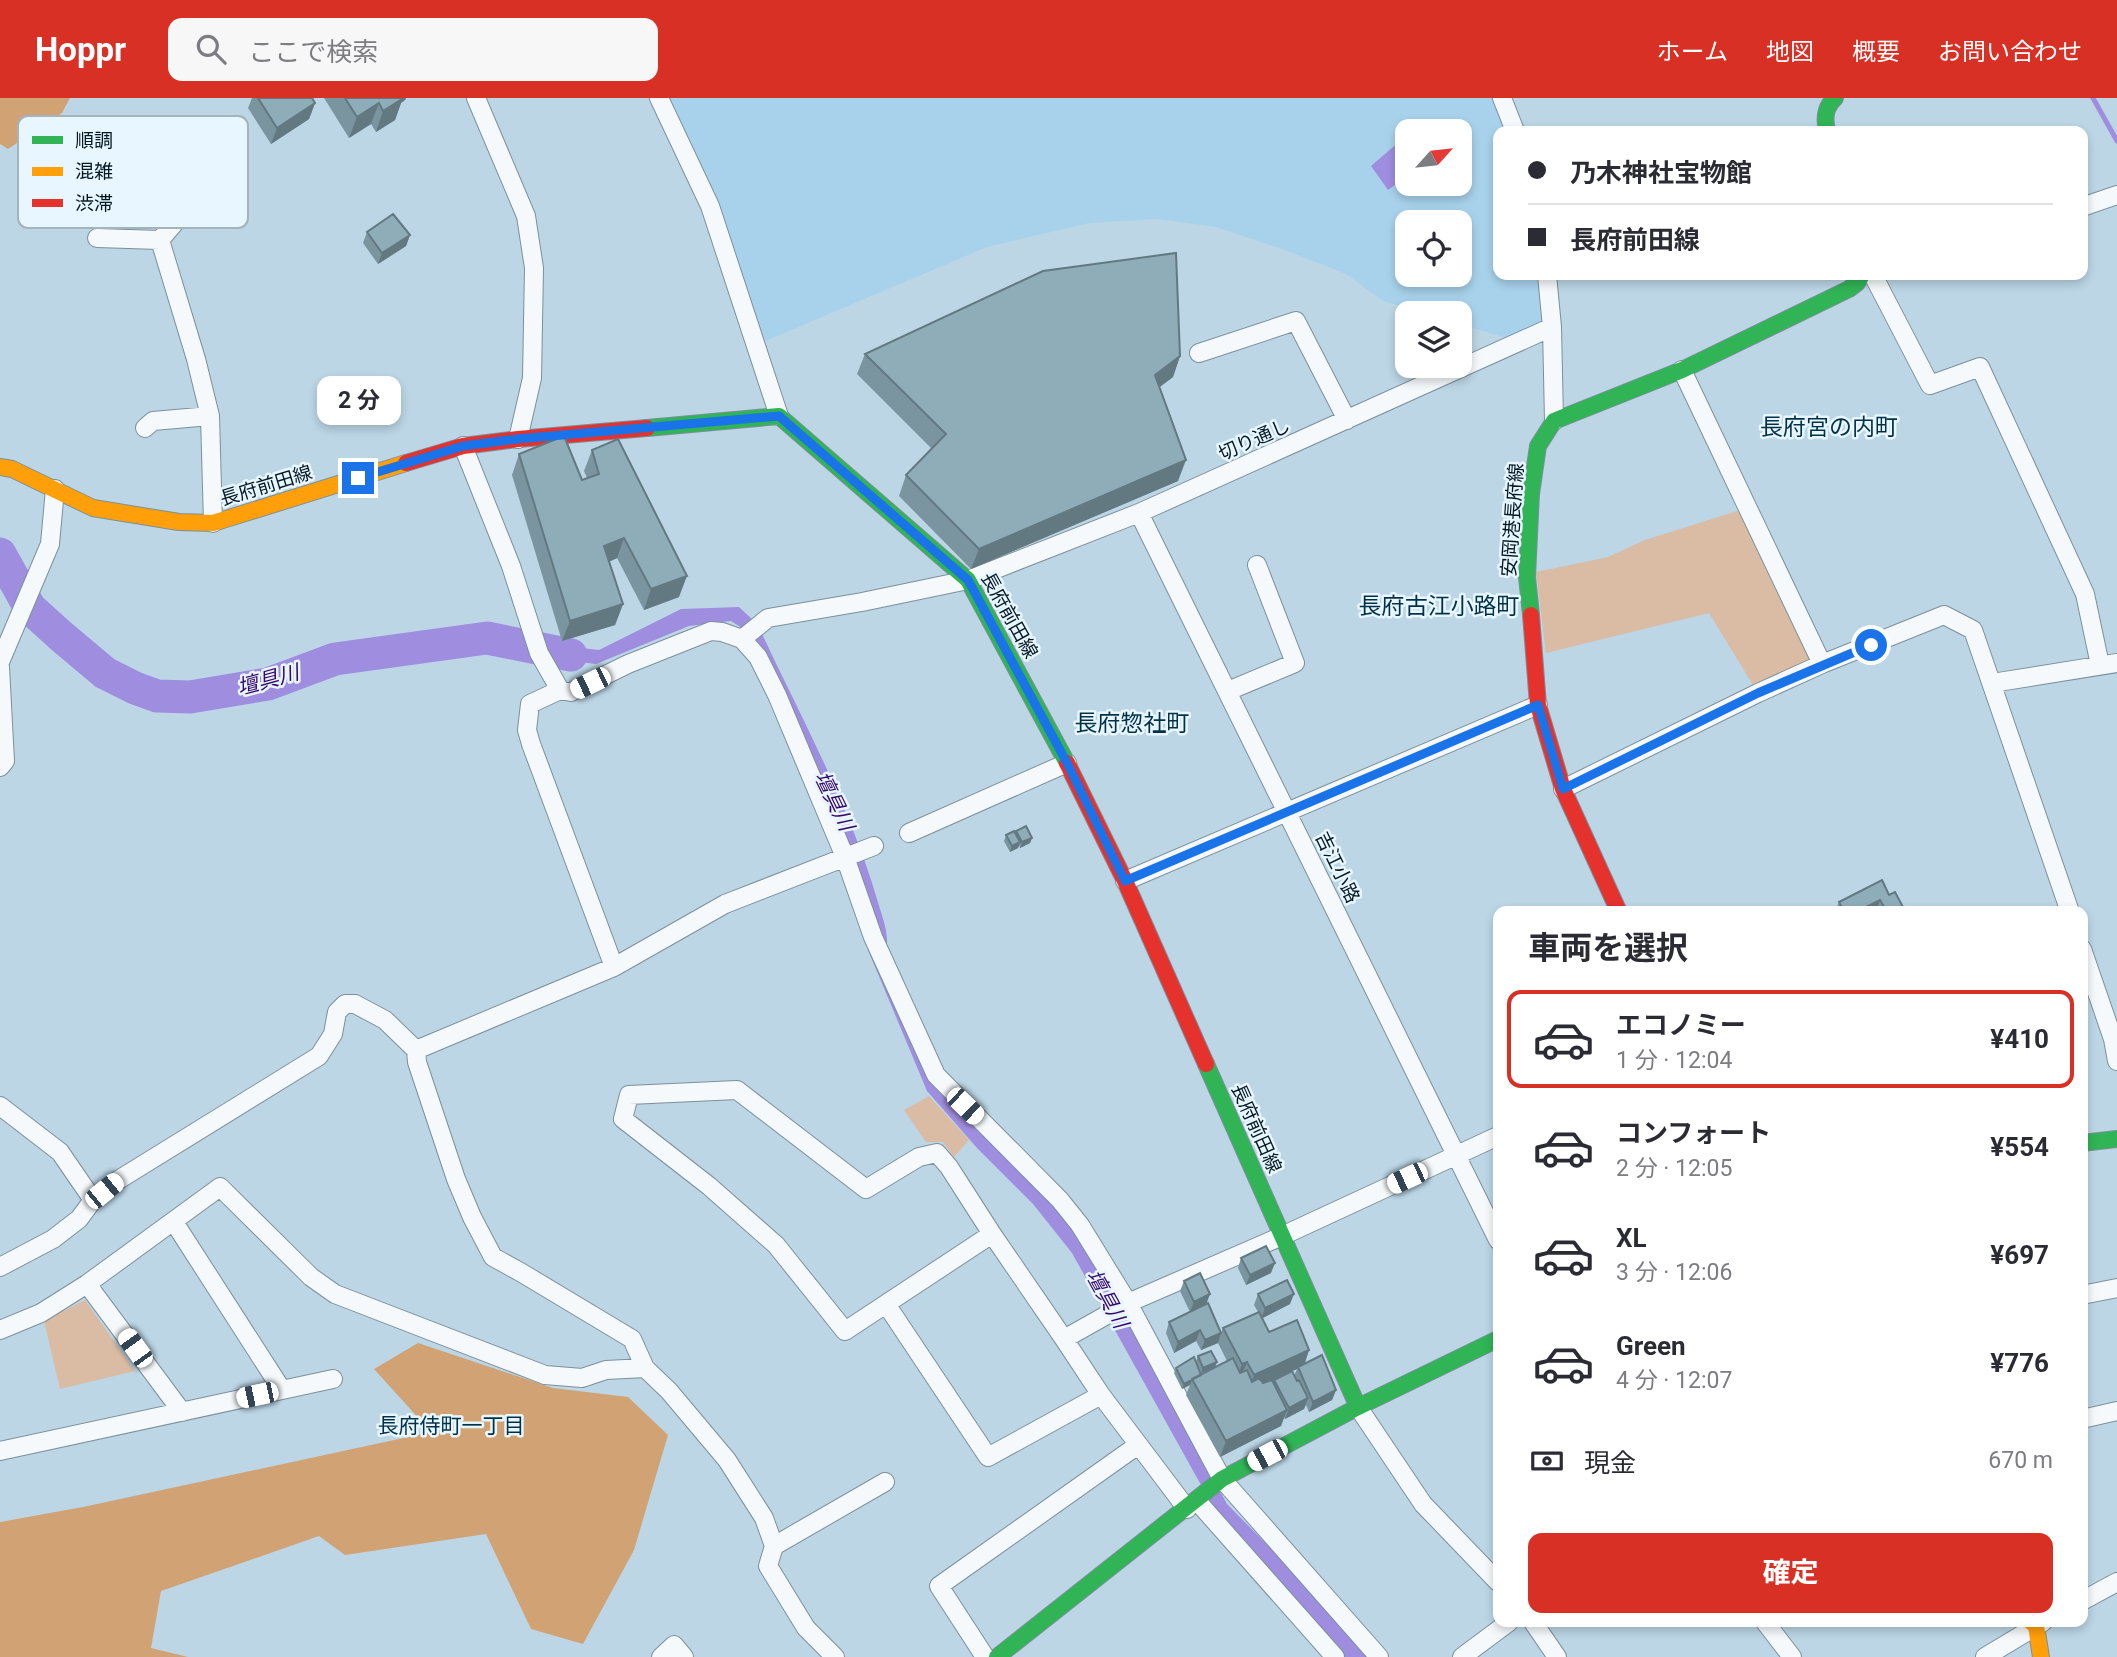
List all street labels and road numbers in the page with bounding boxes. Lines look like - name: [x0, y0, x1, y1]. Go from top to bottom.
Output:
- street label: 切り通し: [1215, 413, 1294, 465]
- street label: 長府前田線: [217, 461, 315, 510]
- street label: 安岡港長府線: [1497, 462, 1528, 578]
- street label: 長府前田線: [976, 568, 1043, 662]
- street label: 吉江小路: [1311, 828, 1365, 906]
- street label: 長府前田線: [1227, 1080, 1286, 1176]

